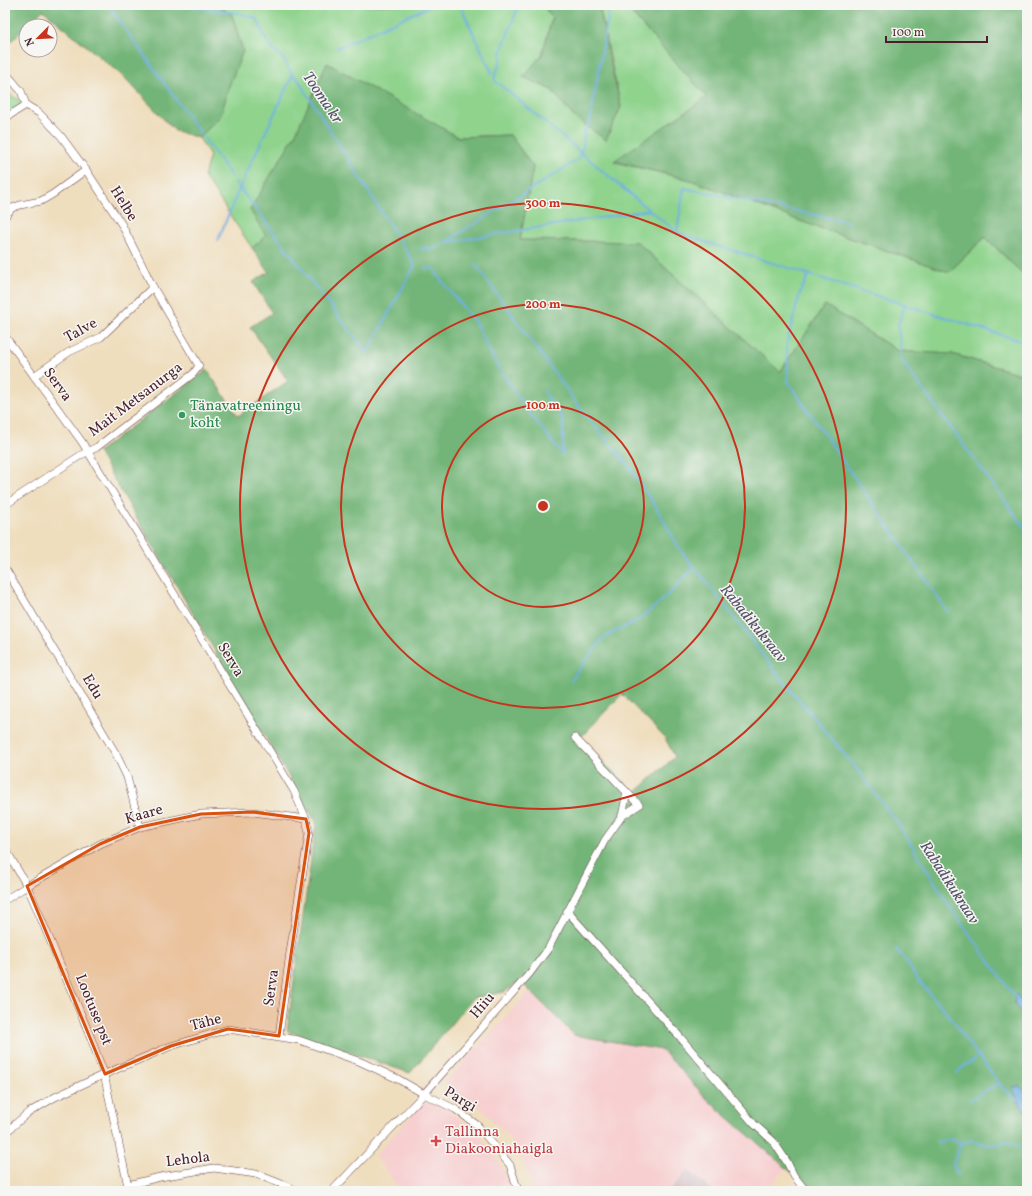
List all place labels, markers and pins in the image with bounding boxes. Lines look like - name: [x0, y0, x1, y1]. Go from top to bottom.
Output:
- place label: Tänavatreeningu koht: [190, 396, 301, 434]
- marker: Tänavatreeningu koht: [177, 410, 187, 420]
- centre of rings: [536, 499, 550, 513]
- place label: Tallinna Diakooniahaigla: [445, 1122, 553, 1160]
- marker: Tallinna Diakooniahaigla: [430, 1135, 442, 1147]

